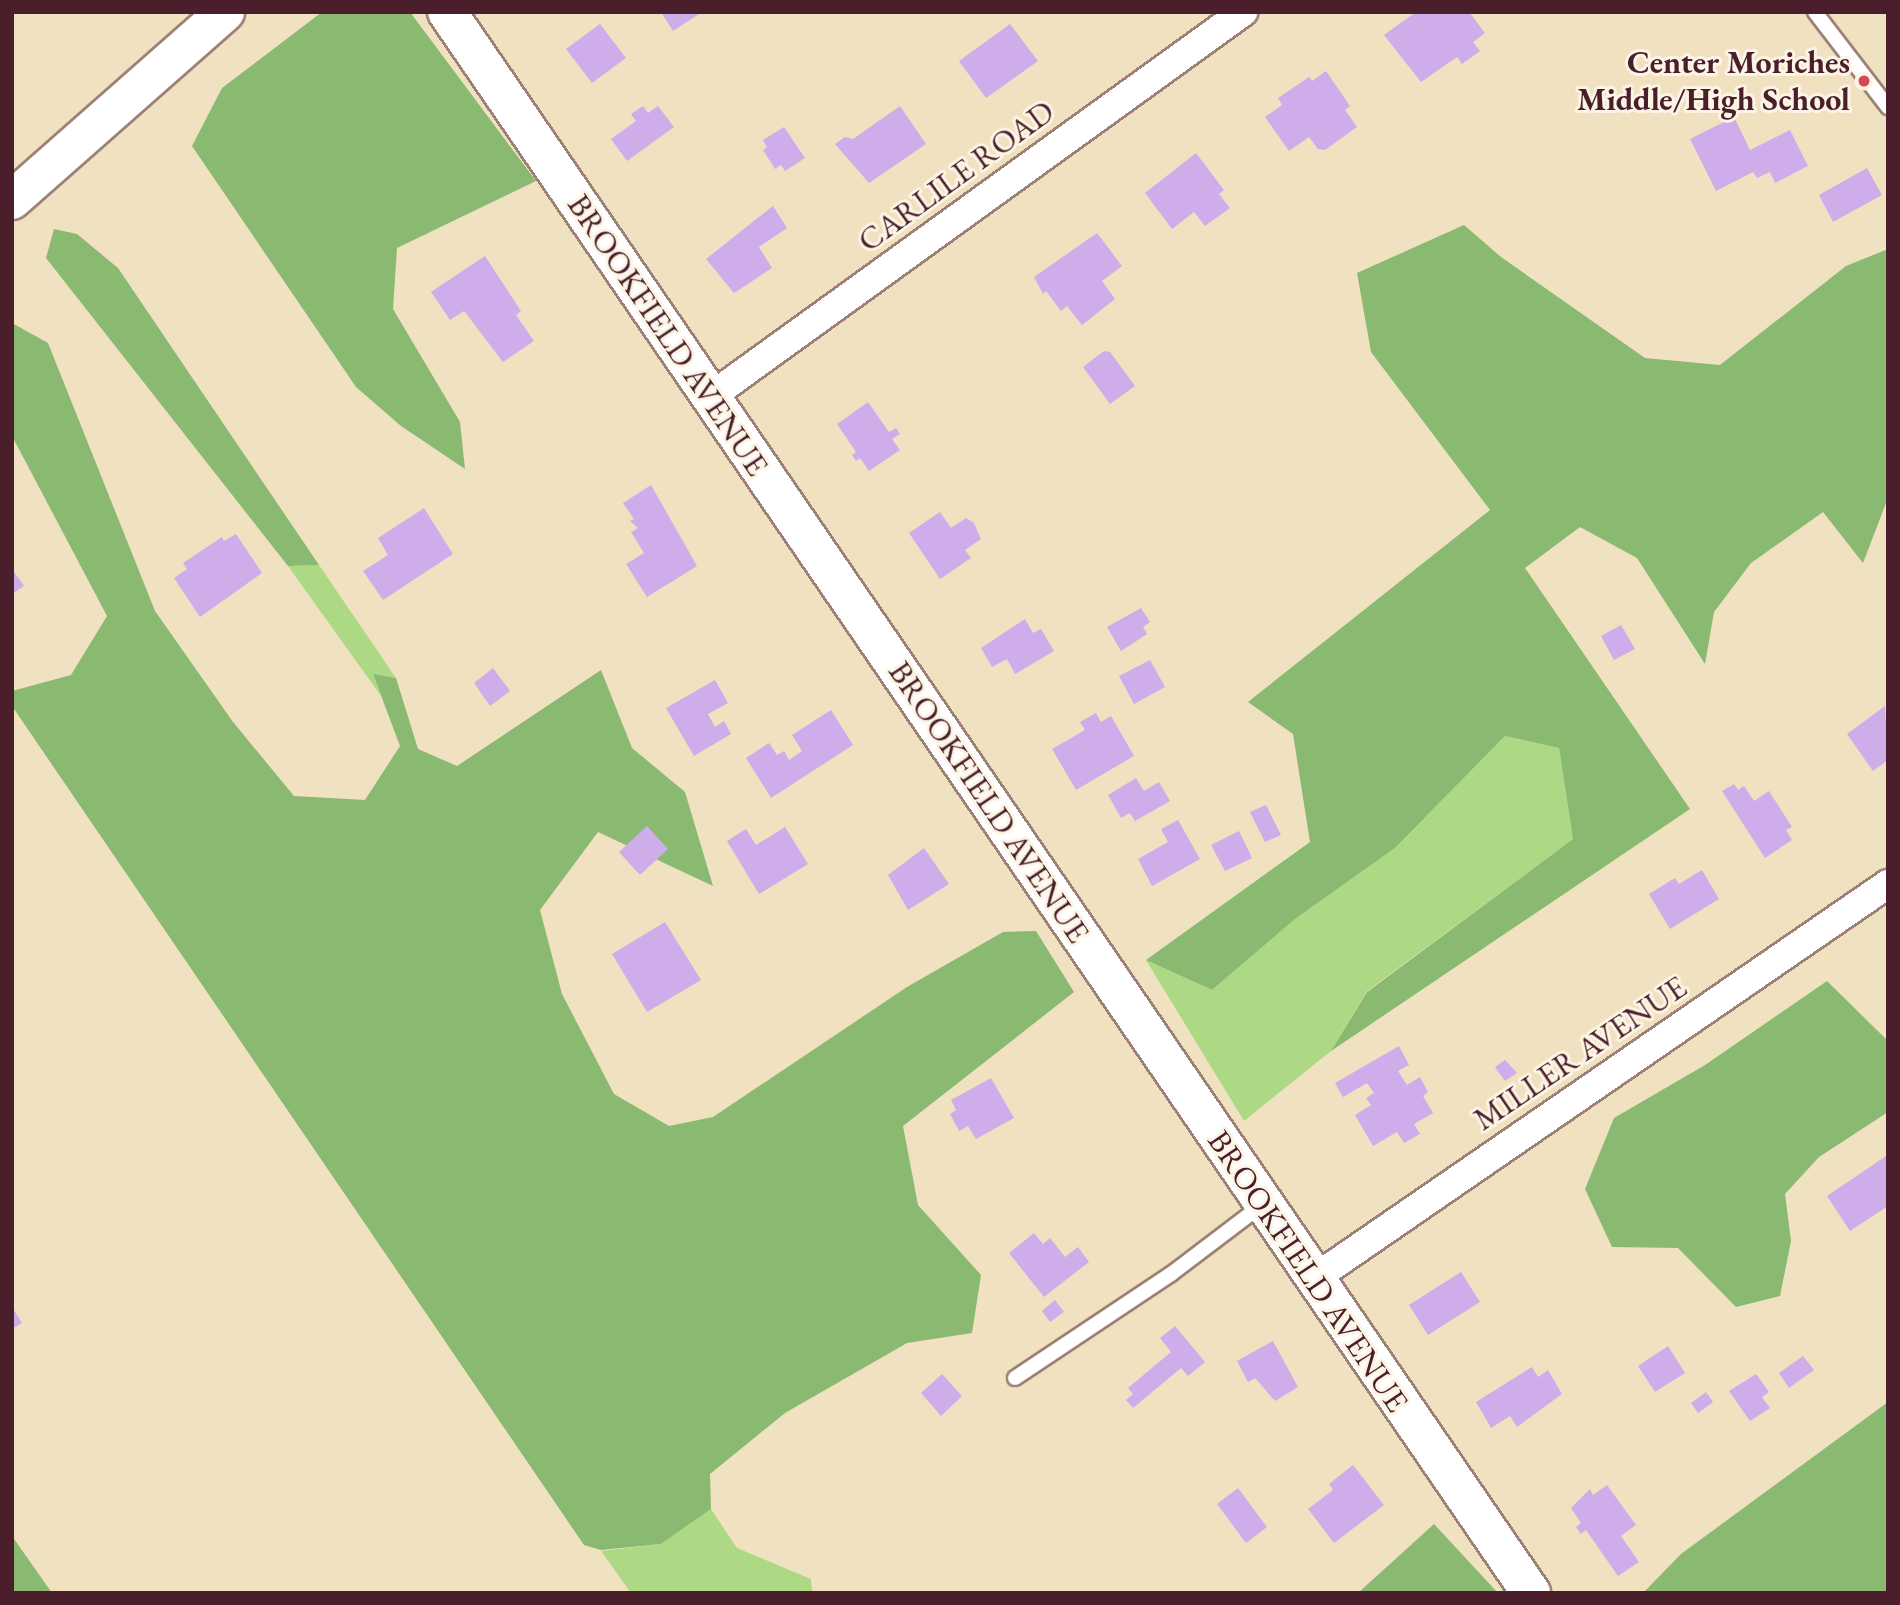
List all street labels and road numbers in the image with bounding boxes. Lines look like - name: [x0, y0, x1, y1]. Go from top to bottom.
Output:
- street label: CARLILE ROAD: [850, 92, 1062, 260]
- street label: BROOKFIELD AVENUE: [560, 187, 776, 483]
- street label: BROOKFIELD AVENUE: [881, 654, 1097, 950]
- street label: MILLER AVENUE: [1466, 968, 1694, 1138]
- street label: BROOKFIELD AVENUE: [1200, 1123, 1416, 1419]

